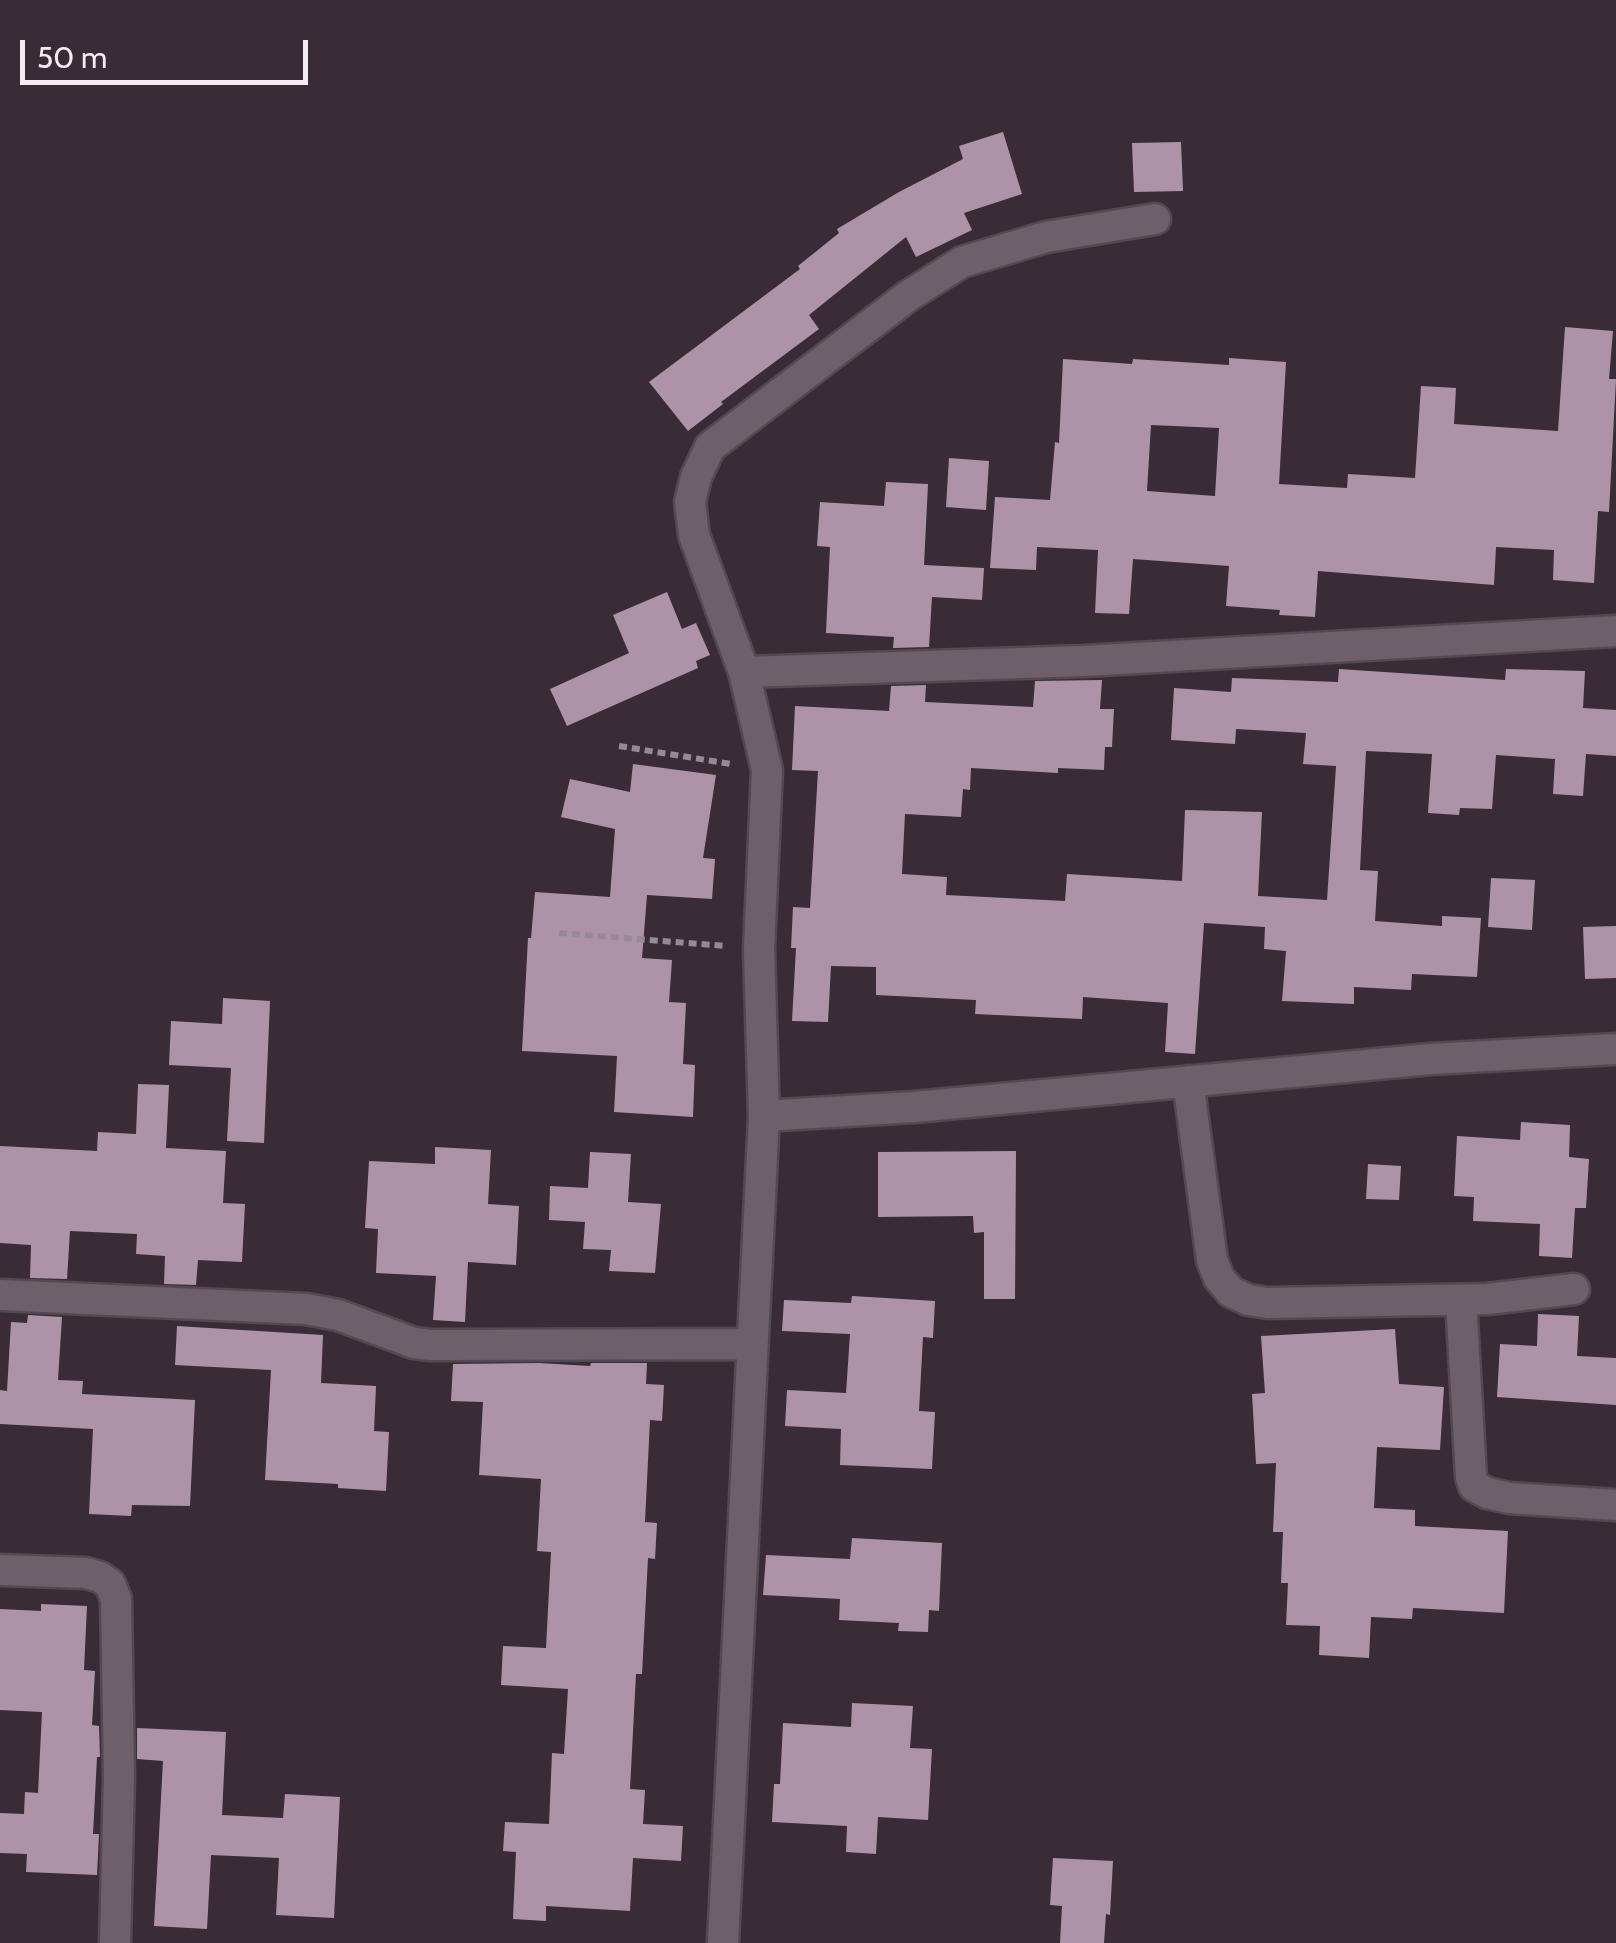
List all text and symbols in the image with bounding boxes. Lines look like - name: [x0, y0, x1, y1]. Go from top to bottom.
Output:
- scale bar: [25, 20, 312, 82]
- text: 50 m: [37, 39, 107, 76]

